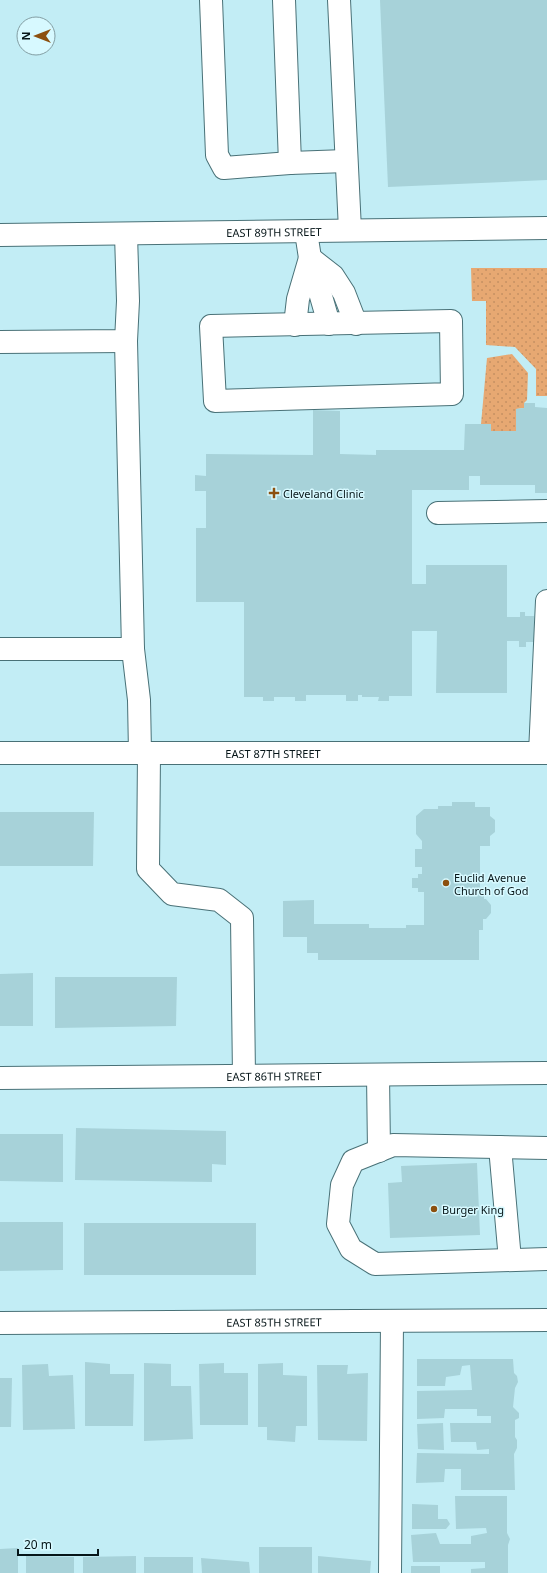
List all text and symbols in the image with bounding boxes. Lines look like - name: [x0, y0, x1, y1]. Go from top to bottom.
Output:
- north arrow: [16, 16, 56, 56]
- text: N: [18, 32, 33, 40]
- street label: EAST 89TH STREET: [226, 223, 322, 240]
- place label: Cleveland Clinic: [283, 486, 364, 501]
- marker: Cleveland Clinic: [268, 487, 280, 499]
- street label: EAST 87TH STREET: [225, 746, 321, 761]
- place label: Euclid Avenue Church of God: [454, 870, 529, 898]
- marker: Euclid Avenue Church of God: [441, 878, 451, 888]
- street label: EAST 86TH STREET: [226, 1068, 322, 1083]
- place label: Burger King: [442, 1202, 504, 1217]
- marker: Burger King: [429, 1204, 439, 1214]
- street label: EAST 85TH STREET: [226, 1314, 322, 1329]
- scale bar: [18, 1531, 98, 1557]
- text: 20 m: [24, 1536, 52, 1553]

